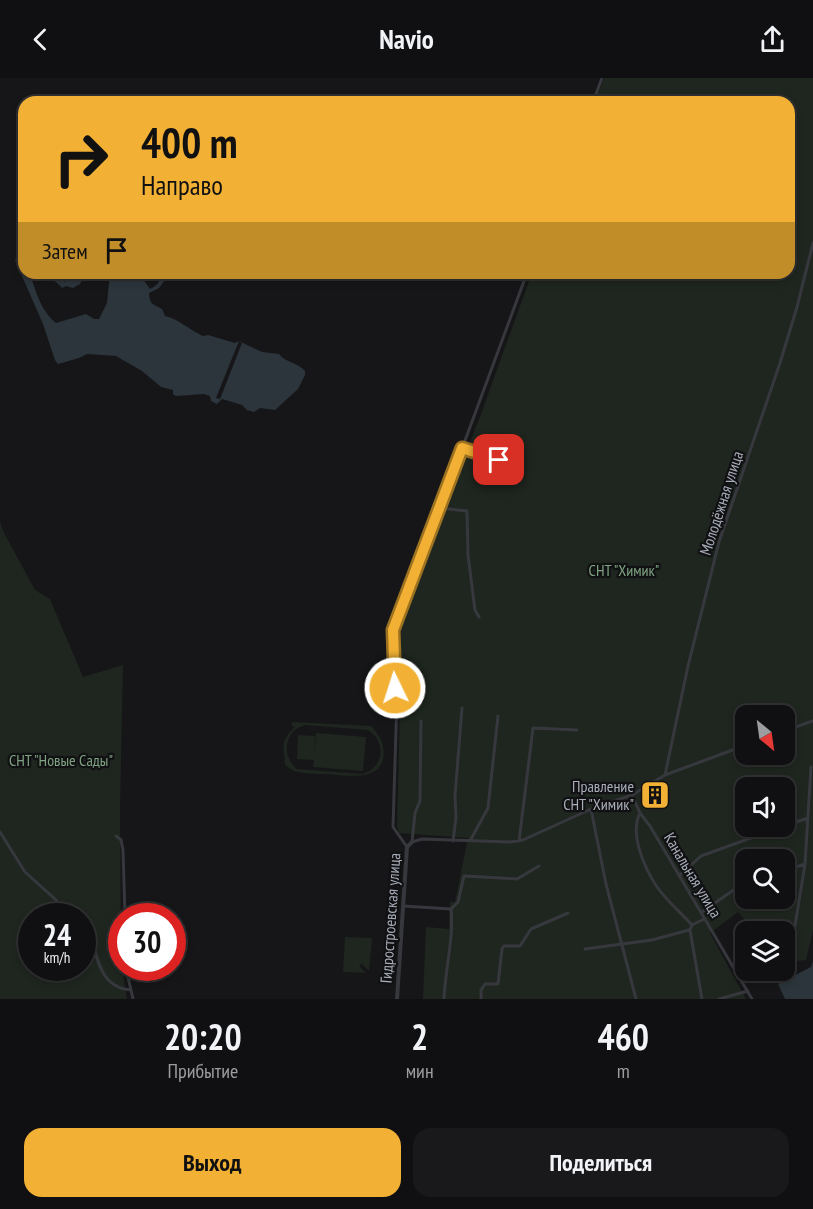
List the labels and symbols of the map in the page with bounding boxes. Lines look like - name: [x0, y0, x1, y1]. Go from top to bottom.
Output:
- pin: [473, 434, 524, 485]
- street label: Молодёжная улица: [695, 448, 747, 558]
- park label: СНТ "Химик": [589, 560, 659, 580]
- position arrow: [363, 656, 427, 720]
- north arrow: [735, 705, 795, 765]
- park label: СНТ "Новые Сады": [9, 750, 113, 770]
- place label: Правление СНТ "Химик": [563, 776, 634, 814]
- building icon: Правление СНТ "Химик": [639, 779, 671, 811]
- street label: Канальная улица: [660, 829, 726, 921]
- street label: Гидростроевская улица: [375, 852, 405, 984]
- speed limit sign: 30: [108, 903, 186, 981]

